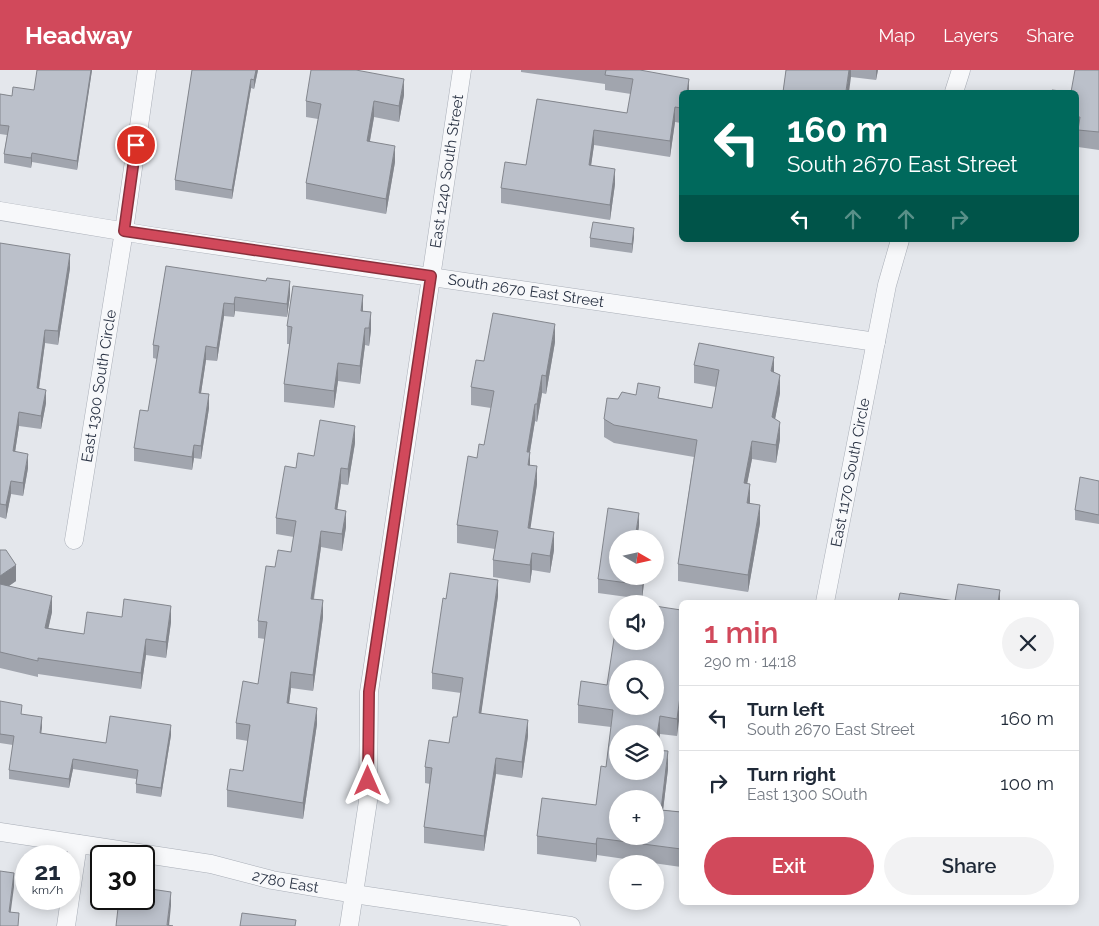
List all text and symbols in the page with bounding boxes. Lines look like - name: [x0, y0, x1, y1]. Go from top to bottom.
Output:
- text: Headway: [25, 21, 133, 50]
- text: Map: [879, 25, 915, 46]
- text: Layers: [943, 25, 998, 46]
- text: Share: [1026, 25, 1074, 46]
- street label: East 1240 South Street: [426, 93, 467, 249]
- text: 160 m: [787, 109, 888, 150]
- icon: left: [704, 110, 769, 175]
- pin: [115, 124, 157, 166]
- icon: arrive: [122, 131, 150, 159]
- text: South 2670 East Street: [787, 151, 1018, 177]
- icon: left: [786, 205, 814, 233]
- icon: ahead: [839, 205, 867, 233]
- icon: ahead: [892, 205, 920, 233]
- icon: right: [945, 205, 973, 233]
- street label: South 2670 East Street: [447, 271, 605, 311]
- street label: East 1300 South Circle: [78, 308, 120, 464]
- street label: East 1170 South Circle: [827, 396, 874, 549]
- north arrow: [609, 530, 664, 585]
- map controls: [609, 530, 664, 910]
- button: sound: [609, 595, 664, 650]
- text: 1 min: [704, 615, 779, 650]
- button: close: [1002, 617, 1054, 669]
- text: 290 m · 14:18: [704, 652, 796, 671]
- button: search: [609, 660, 664, 715]
- text: Turn left: [747, 698, 824, 720]
- icon: left: [704, 704, 732, 732]
- text: 160 m: [1000, 707, 1054, 729]
- text: South 2670 East Street: [747, 720, 915, 739]
- button: layers: [609, 725, 664, 780]
- position arrow: [341, 754, 393, 806]
- text: Turn right: [747, 763, 836, 785]
- icon: right: [704, 769, 732, 797]
- text: 100 m: [1000, 772, 1054, 794]
- text: East 1300 SOuth: [747, 785, 868, 804]
- button: +: [609, 790, 664, 845]
- button: Exit: [704, 837, 874, 895]
- button: Share: [884, 837, 1054, 895]
- speed limit sign: 30: [90, 845, 155, 910]
- button: −: [609, 855, 664, 910]
- text: 21: [34, 856, 61, 886]
- street label: 2780 East: [250, 866, 320, 897]
- text: km/h: [32, 883, 63, 897]

